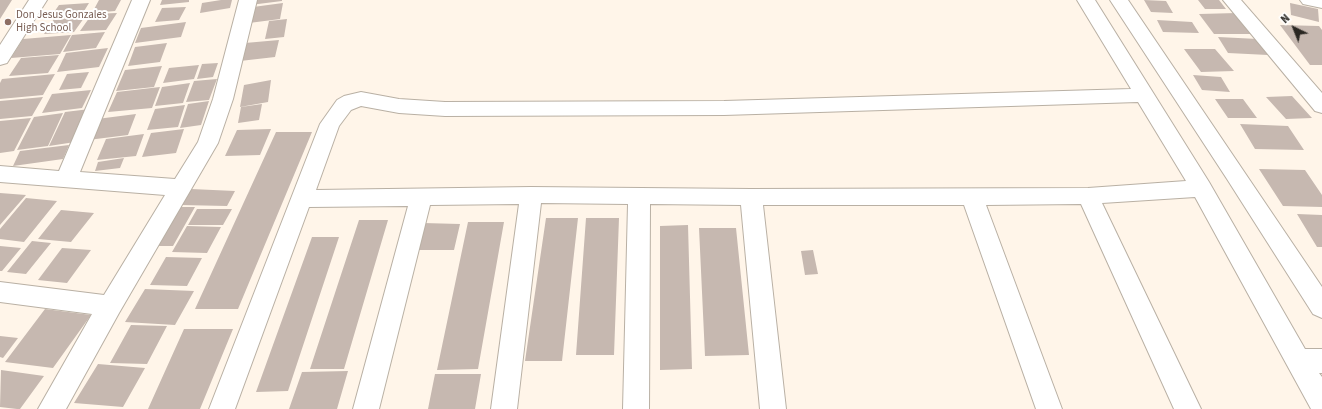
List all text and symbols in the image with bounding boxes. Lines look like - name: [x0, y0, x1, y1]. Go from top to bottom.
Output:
- north arrow: [1274, 8, 1314, 48]
- place label: Don Jesus Gonzales High School: [16, 9, 107, 35]
- text: N: [1278, 11, 1293, 27]
- marker: Don Jesus Gonzales High School: [3, 17, 13, 27]

